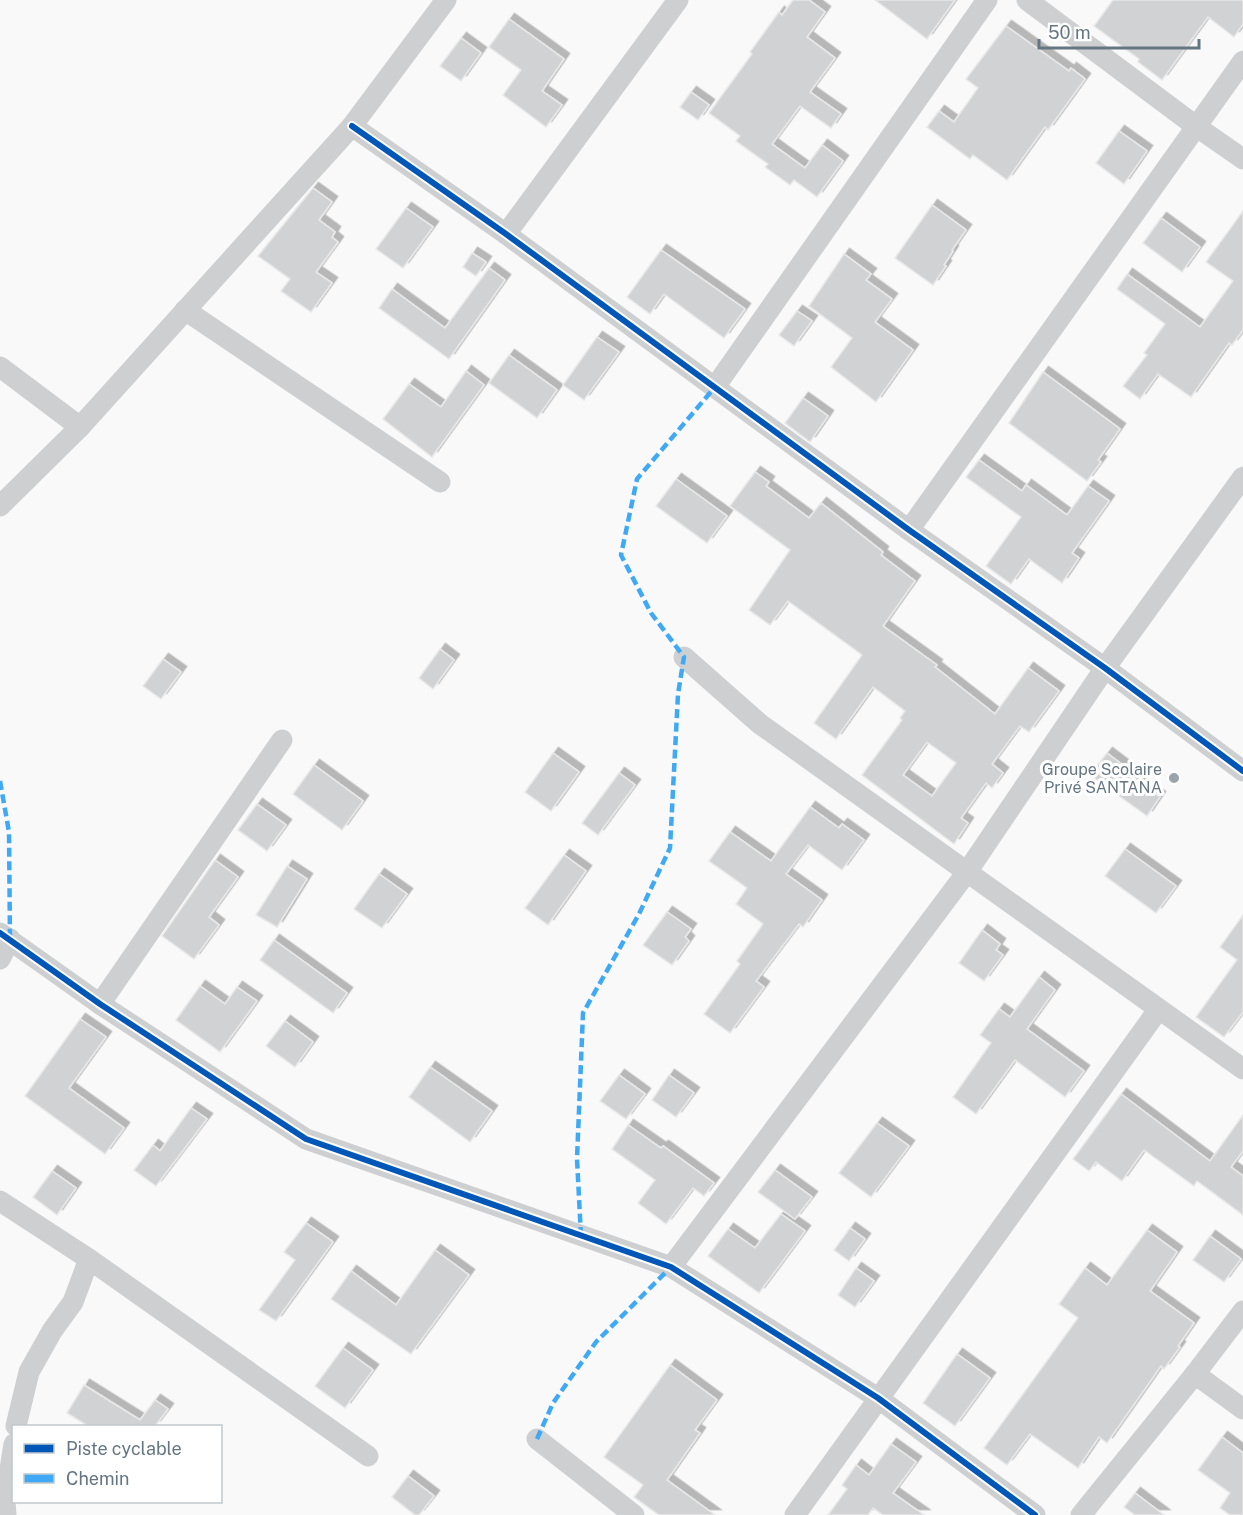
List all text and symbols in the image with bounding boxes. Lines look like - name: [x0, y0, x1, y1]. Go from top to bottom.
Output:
- scale bar: [1039, 12, 1200, 50]
- text: 50 m: [1048, 22, 1091, 43]
- place label: Groupe Scolaire Privé SANTANA: [1042, 760, 1162, 797]
- marker: Groupe Scolaire Privé SANTANA: [1167, 771, 1181, 785]
- legend: [12, 1425, 222, 1503]
- text: Piste cyclable: [66, 1438, 182, 1459]
- text: Chemin: [66, 1468, 130, 1489]

